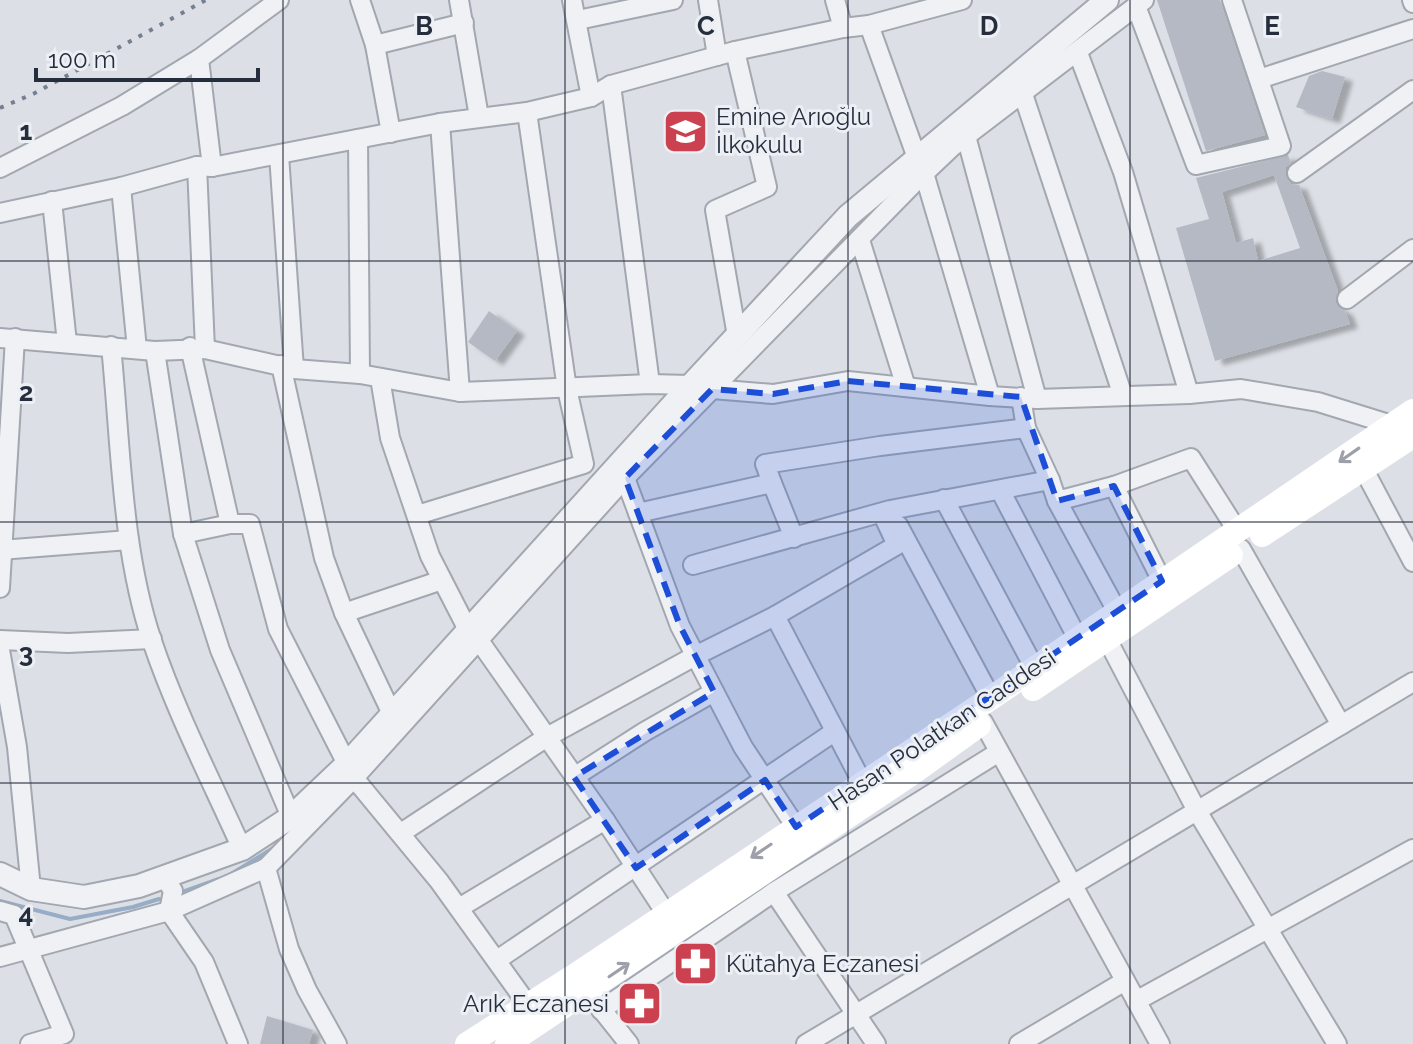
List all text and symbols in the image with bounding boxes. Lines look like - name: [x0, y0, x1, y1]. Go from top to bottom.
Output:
- text: B: [415, 11, 433, 41]
- text: C: [697, 11, 715, 41]
- text: D: [980, 11, 998, 41]
- text: E: [1264, 11, 1280, 41]
- scale bar: [36, 32, 258, 82]
- text: 100 m: [48, 45, 116, 74]
- place label: Emine Arıoğlu İlkokulu: [716, 102, 871, 159]
- school or university icon: Emine Arıoğlu İlkokulu: [661, 107, 709, 155]
- text: 1: [20, 116, 33, 146]
- text: 2: [19, 377, 33, 407]
- one-way arrow: [1338, 447, 1360, 463]
- text: 3: [19, 638, 33, 668]
- street label: Hasan Polatkan Caddesi: [822, 643, 1061, 817]
- one-way arrow: [751, 842, 773, 859]
- text: 4: [19, 899, 33, 929]
- pharmacy icon: Kütahya Eczanesi: [671, 940, 719, 988]
- place label: Kütahya Eczanesi: [726, 949, 919, 978]
- one-way arrow: [607, 962, 630, 978]
- pharmacy icon: Arık Eczanesi: [616, 980, 664, 1028]
- place label: Arık Eczanesi: [463, 989, 609, 1018]

